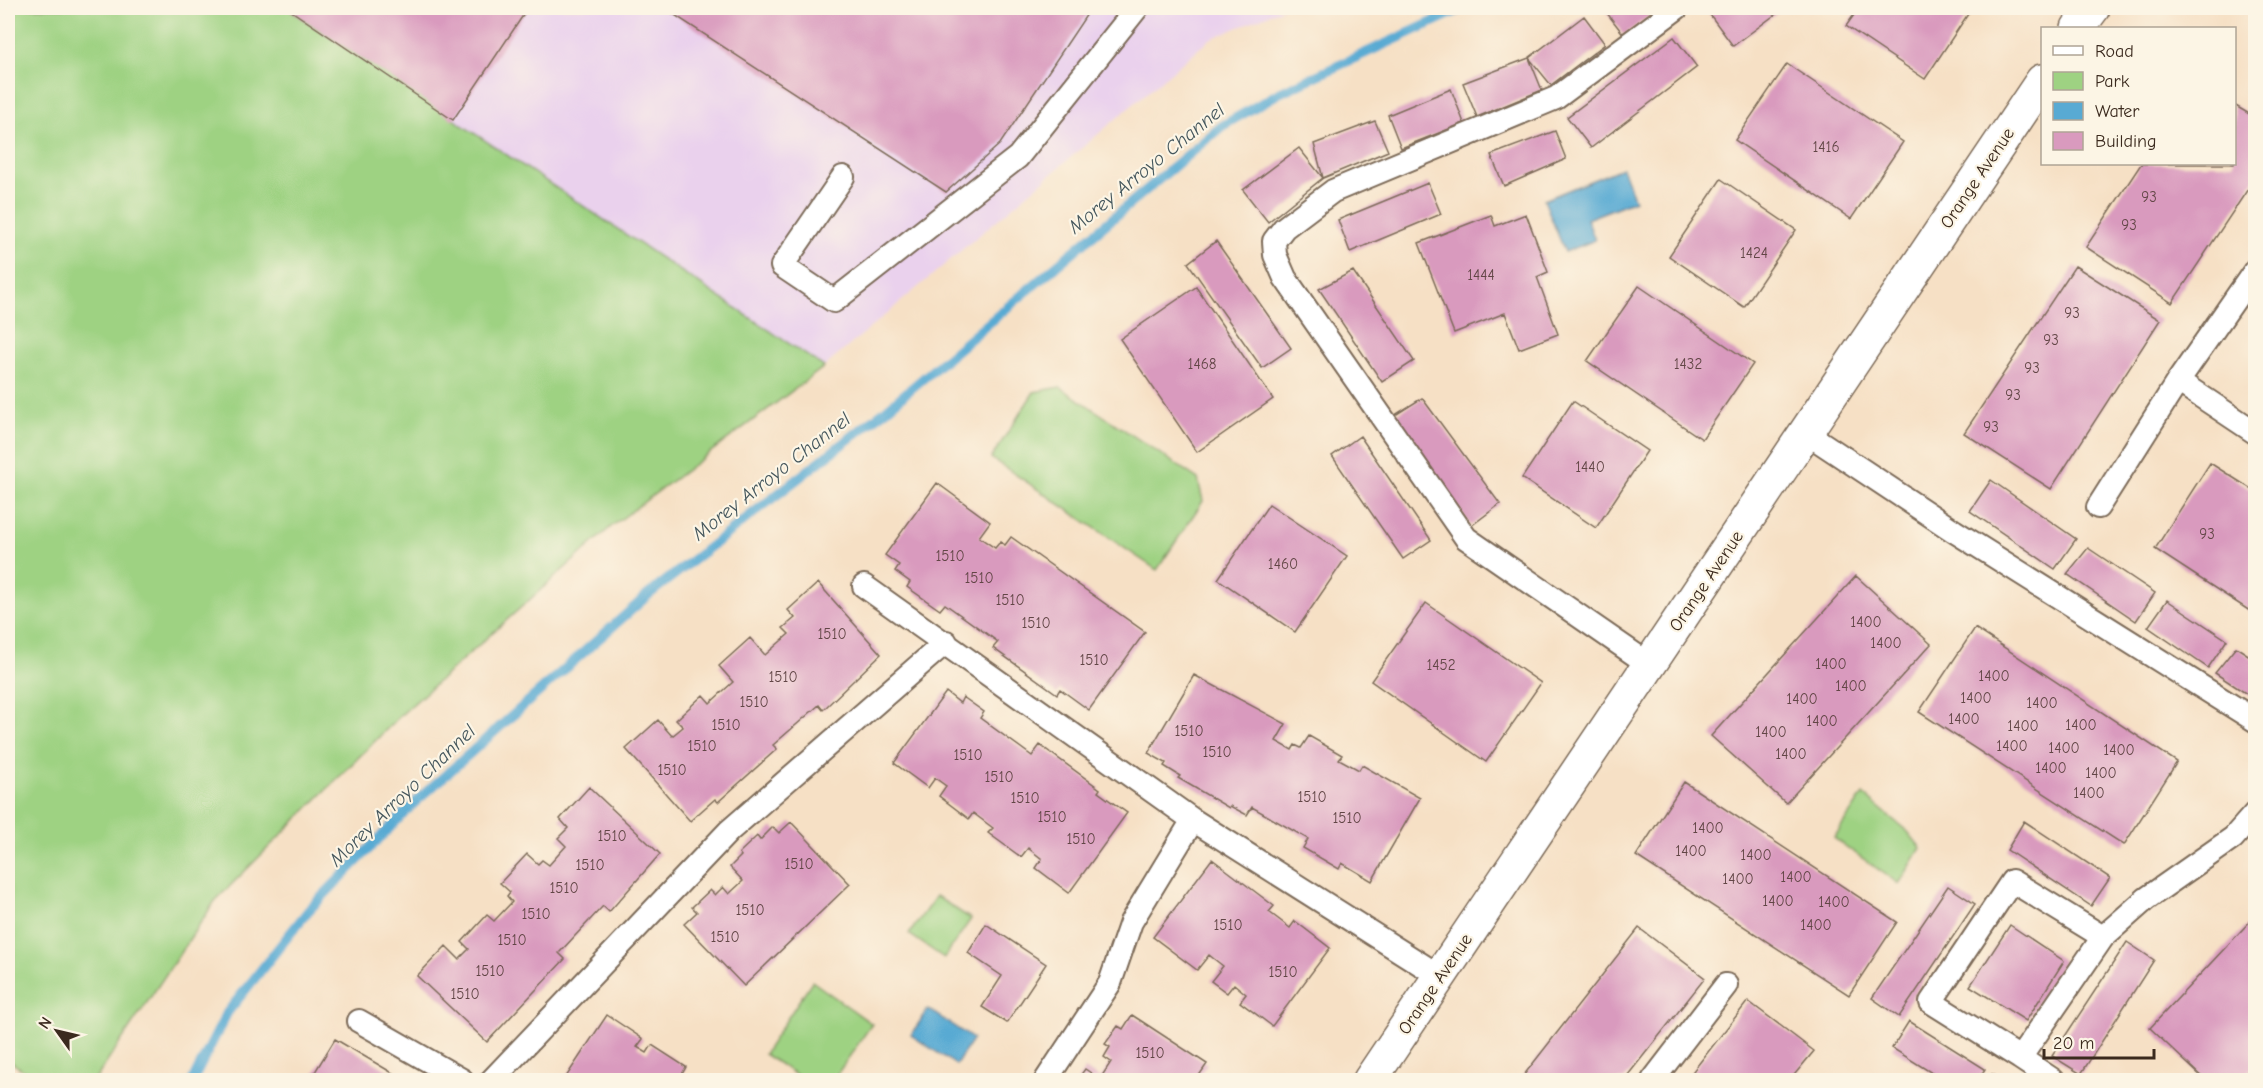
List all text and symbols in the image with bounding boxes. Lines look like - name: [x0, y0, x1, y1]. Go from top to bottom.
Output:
- legend: [2041, 27, 2236, 165]
- text: Road: [2095, 41, 2134, 62]
- text: Park: [2095, 71, 2130, 92]
- water label: Morey Arroyo Channel: [1063, 98, 1229, 239]
- text: Water: [2095, 101, 2140, 122]
- street label: Orange Avenue: [1936, 124, 2019, 233]
- text: Building: [2095, 131, 2157, 152]
- house number: 1416: [1812, 138, 1840, 156]
- house number: 93: [2141, 188, 2157, 206]
- house number: 93: [2121, 216, 2137, 234]
- house number: 1424: [1740, 244, 1768, 262]
- house number: 1444: [1467, 266, 1495, 284]
- house number: 93: [2064, 304, 2080, 322]
- house number: 93: [2043, 331, 2059, 349]
- house number: 1468: [1187, 355, 1217, 373]
- house number: 1432: [1674, 355, 1702, 373]
- house number: 93: [2024, 359, 2040, 377]
- house number: 93: [2005, 386, 2021, 404]
- water label: Morey Arroyo Channel: [687, 407, 855, 546]
- house number: 93: [1983, 418, 1999, 436]
- house number: 1440: [1575, 458, 1605, 476]
- house number: 93: [2199, 525, 2215, 543]
- street label: Orange Avenue: [1665, 527, 1748, 636]
- house number: 1510: [935, 547, 965, 565]
- house number: 1460: [1268, 555, 1298, 573]
- house number: 1510: [964, 569, 994, 587]
- house number: 1510: [995, 591, 1025, 609]
- house number: 1400: [1850, 613, 1882, 631]
- house number: 1510: [1021, 614, 1051, 632]
- house number: 1510: [817, 625, 847, 643]
- house number: 1400: [1870, 634, 1902, 652]
- house number: 1510: [1079, 651, 1109, 669]
- house number: 1400: [1815, 655, 1847, 673]
- house number: 1452: [1426, 656, 1456, 674]
- house number: 1400: [1978, 667, 2010, 685]
- house number: 1510: [768, 668, 798, 686]
- house number: 1400: [1835, 677, 1867, 695]
- house number: 1400: [1960, 689, 1992, 707]
- house number: 1400: [1786, 690, 1818, 708]
- house number: 1510: [739, 693, 769, 711]
- house number: 1400: [2026, 694, 2058, 712]
- house number: 1400: [1948, 710, 1980, 728]
- house number: 1400: [1806, 712, 1838, 730]
- house number: 1510: [711, 716, 741, 734]
- house number: 1400: [2065, 716, 2097, 734]
- house number: 1400: [2007, 717, 2039, 735]
- water label: Morey Arroyo Channel: [324, 719, 481, 872]
- house number: 1510: [1174, 722, 1204, 740]
- house number: 1400: [1755, 723, 1787, 741]
- house number: 1510: [687, 737, 717, 755]
- house number: 1400: [1996, 737, 2028, 755]
- house number: 1400: [2048, 739, 2080, 757]
- house number: 1400: [2103, 741, 2135, 759]
- house number: 1510: [1202, 743, 1232, 761]
- house number: 1400: [1775, 745, 1807, 763]
- house number: 1510: [953, 746, 983, 764]
- house number: 1400: [2035, 759, 2067, 777]
- house number: 1510: [657, 761, 687, 779]
- house number: 1400: [2085, 764, 2117, 782]
- house number: 1510: [984, 768, 1014, 786]
- house number: 1400: [2073, 784, 2105, 802]
- house number: 1510: [1297, 788, 1327, 806]
- house number: 1510: [1010, 789, 1040, 807]
- house number: 1510: [1037, 808, 1067, 826]
- house number: 1510: [1332, 809, 1362, 827]
- house number: 1400: [1692, 819, 1724, 837]
- house number: 1510: [597, 827, 627, 845]
- house number: 1510: [1066, 830, 1096, 848]
- house number: 1400: [1675, 842, 1707, 860]
- house number: 1400: [1740, 846, 1772, 864]
- house number: 1510: [784, 855, 814, 873]
- house number: 1510: [575, 856, 605, 874]
- house number: 1400: [1780, 868, 1812, 886]
- house number: 1400: [1722, 870, 1754, 888]
- house number: 1510: [549, 879, 579, 897]
- house number: 1400: [1762, 892, 1794, 910]
- house number: 1400: [1818, 893, 1850, 911]
- house number: 1510: [735, 901, 765, 919]
- house number: 1510: [521, 905, 551, 923]
- house number: 1510: [1213, 916, 1243, 934]
- house number: 1400: [1800, 916, 1832, 934]
- house number: 1510: [710, 928, 740, 946]
- street label: Orange Avenue: [1394, 930, 1477, 1039]
- house number: 1510: [497, 931, 527, 949]
- house number: 1510: [475, 962, 505, 980]
- house number: 1510: [1268, 963, 1298, 981]
- house number: 1510: [450, 985, 480, 1003]
- north arrow: [27, 1001, 87, 1061]
- text: N: [35, 1014, 56, 1033]
- scale bar: [2044, 1022, 2154, 1060]
- text: 20 m: [2053, 1033, 2094, 1054]
- house number: 1510: [1135, 1044, 1165, 1062]

